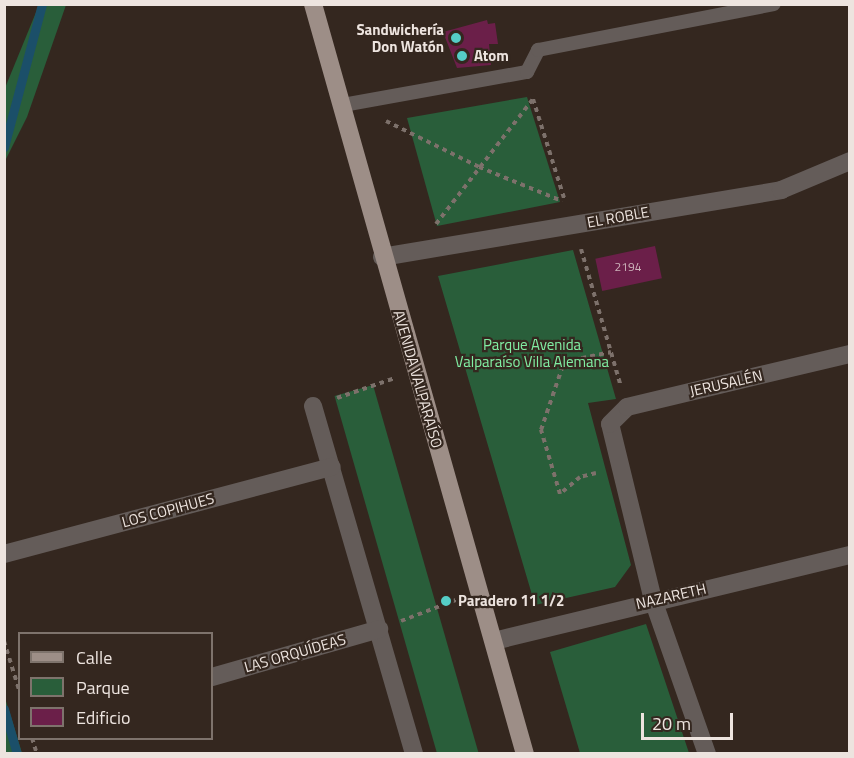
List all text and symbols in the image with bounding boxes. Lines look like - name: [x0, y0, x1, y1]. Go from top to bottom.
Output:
- place label: Sandwichería Don Watón: [356, 20, 444, 55]
- marker: Sandwichería Don Watón: [449, 31, 463, 45]
- place label: Atom: [474, 47, 509, 65]
- marker: Atom: [455, 49, 469, 63]
- street label: EL ROBLE: [586, 203, 650, 231]
- house number: 2194: [615, 260, 641, 274]
- street label: AVENIDA VALPARAÍSO: [390, 308, 446, 450]
- park label: Parque Avenida Valparaíso Villa Alemana: [455, 335, 609, 370]
- street label: JERUSALÉN: [688, 366, 764, 400]
- street label: LOS COPIHUES: [120, 489, 216, 531]
- street label: NAZARETH: [634, 579, 708, 613]
- place label: Paradero 11 1/2: [458, 592, 564, 610]
- marker: Paradero 11 1/2: [439, 594, 453, 608]
- street label: LAS ORQUÍDEAS: [242, 630, 348, 676]
- legend: [18, 632, 213, 740]
- text: Calle: [76, 644, 112, 671]
- text: Parque: [76, 674, 130, 701]
- scale bar: [644, 701, 736, 739]
- text: Edificio: [76, 704, 130, 731]
- text: 20 m: [652, 710, 691, 737]

